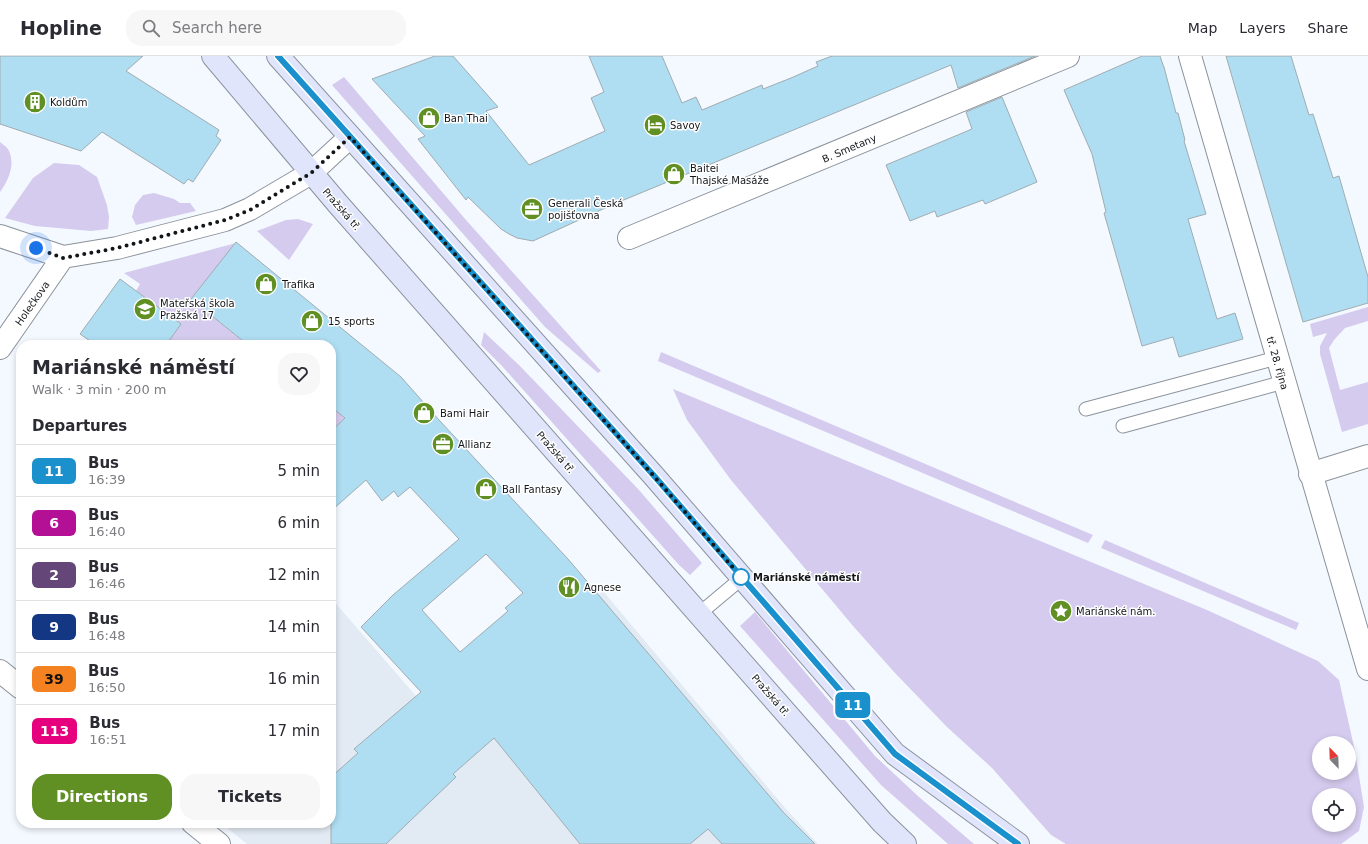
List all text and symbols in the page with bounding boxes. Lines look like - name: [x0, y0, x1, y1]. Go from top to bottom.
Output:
- search box: [126, 10, 406, 46]
- text: Hopline: [20, 17, 102, 39]
- icon: search: [140, 17, 162, 39]
- text: Search here: [172, 19, 262, 37]
- text: Map: [1188, 20, 1217, 36]
- text: Layers: [1239, 20, 1286, 36]
- text: Share: [1308, 20, 1348, 36]
- building icon: Koldům: [22, 89, 48, 115]
- place label: Koldům: [50, 97, 87, 108]
- shop icon: Ban Thai: [416, 105, 442, 131]
- hotel icon: Savoy: [642, 112, 668, 138]
- place label: Ban Thai: [444, 113, 488, 124]
- place label: Savoy: [670, 120, 701, 131]
- street label: B. Smetany: [820, 132, 878, 165]
- shop icon: Baitei Thajské Masáže: [661, 161, 687, 187]
- place label: Baitei Thajské Masáže: [689, 163, 769, 186]
- street label: Pražská tř.: [320, 186, 363, 232]
- office icon: Generali Česká pojišťovna: [519, 196, 545, 222]
- place label: Generali Česká pojišťovna: [548, 197, 623, 221]
- your location: [26, 238, 46, 258]
- shop icon: Trafika: [253, 271, 279, 297]
- street label: Holečkova: [13, 279, 52, 328]
- place label: Trafika: [281, 279, 315, 290]
- school or university icon: Mateřská škola Pražská 17: [132, 296, 158, 322]
- place label: Mateřská škola Pražská 17: [160, 298, 235, 321]
- shop icon: 15 sports: [299, 308, 325, 334]
- place label: 15 sports: [328, 316, 375, 327]
- street label: tř. 28. října: [1265, 335, 1290, 391]
- button: heart: [278, 353, 320, 395]
- text: Mariánské náměstí: [32, 356, 235, 378]
- text: Walk · 3 min · 200 m: [32, 382, 166, 397]
- shop icon: Bami Hair: [411, 400, 437, 426]
- place label: Bami Hair: [440, 408, 490, 419]
- text: Departures: [32, 417, 127, 435]
- street label: Pražská tř.: [534, 429, 577, 475]
- office icon: Allianz: [430, 431, 456, 457]
- place label: Allianz: [458, 439, 491, 450]
- text: Bus: [88, 454, 119, 472]
- text: 5 min: [277, 462, 320, 480]
- text: 11: [44, 463, 64, 479]
- text: 16:39: [88, 472, 125, 487]
- shop icon: Ball Fantasy: [473, 476, 499, 502]
- place label: Ball Fantasy: [502, 484, 562, 495]
- text: Bus: [88, 506, 119, 524]
- text: 6 min: [277, 514, 320, 532]
- text: 6: [49, 515, 59, 531]
- text: 16:40: [88, 524, 125, 539]
- text: Bus: [88, 558, 119, 576]
- text: 12 min: [268, 566, 320, 584]
- text: 2: [49, 567, 59, 583]
- marker: Mariánské náměstí: [732, 568, 750, 586]
- place label: Mariánské náměstí: [753, 572, 860, 583]
- restaurant icon: Agnese: [556, 574, 582, 600]
- text: 16:46: [88, 576, 125, 591]
- place label: Agnese: [584, 582, 621, 593]
- place icon: Mariánské nám.: [1048, 598, 1074, 624]
- place label: Mariánské nám.: [1076, 606, 1155, 617]
- text: Bus: [88, 610, 119, 628]
- text: 14 min: [268, 618, 320, 636]
- text: 9: [49, 619, 59, 635]
- text: 16:48: [88, 628, 125, 643]
- text: Bus: [88, 662, 119, 680]
- text: 16 min: [268, 670, 320, 688]
- text: 39: [44, 671, 64, 687]
- street label: Pražská tř.: [749, 672, 792, 718]
- text: 16:50: [88, 680, 125, 695]
- line badge: 11: [835, 692, 871, 718]
- text: 11: [843, 697, 863, 713]
- text: Bus: [89, 714, 120, 732]
- text: 17 min: [268, 722, 320, 740]
- text: 113: [40, 723, 69, 739]
- text: 16:51: [89, 732, 127, 747]
- north arrow: [1312, 736, 1356, 780]
- map controls: [1312, 736, 1356, 832]
- button: Directions: [32, 774, 172, 820]
- button: Tickets: [180, 774, 320, 820]
- button: locate: [1312, 788, 1356, 832]

